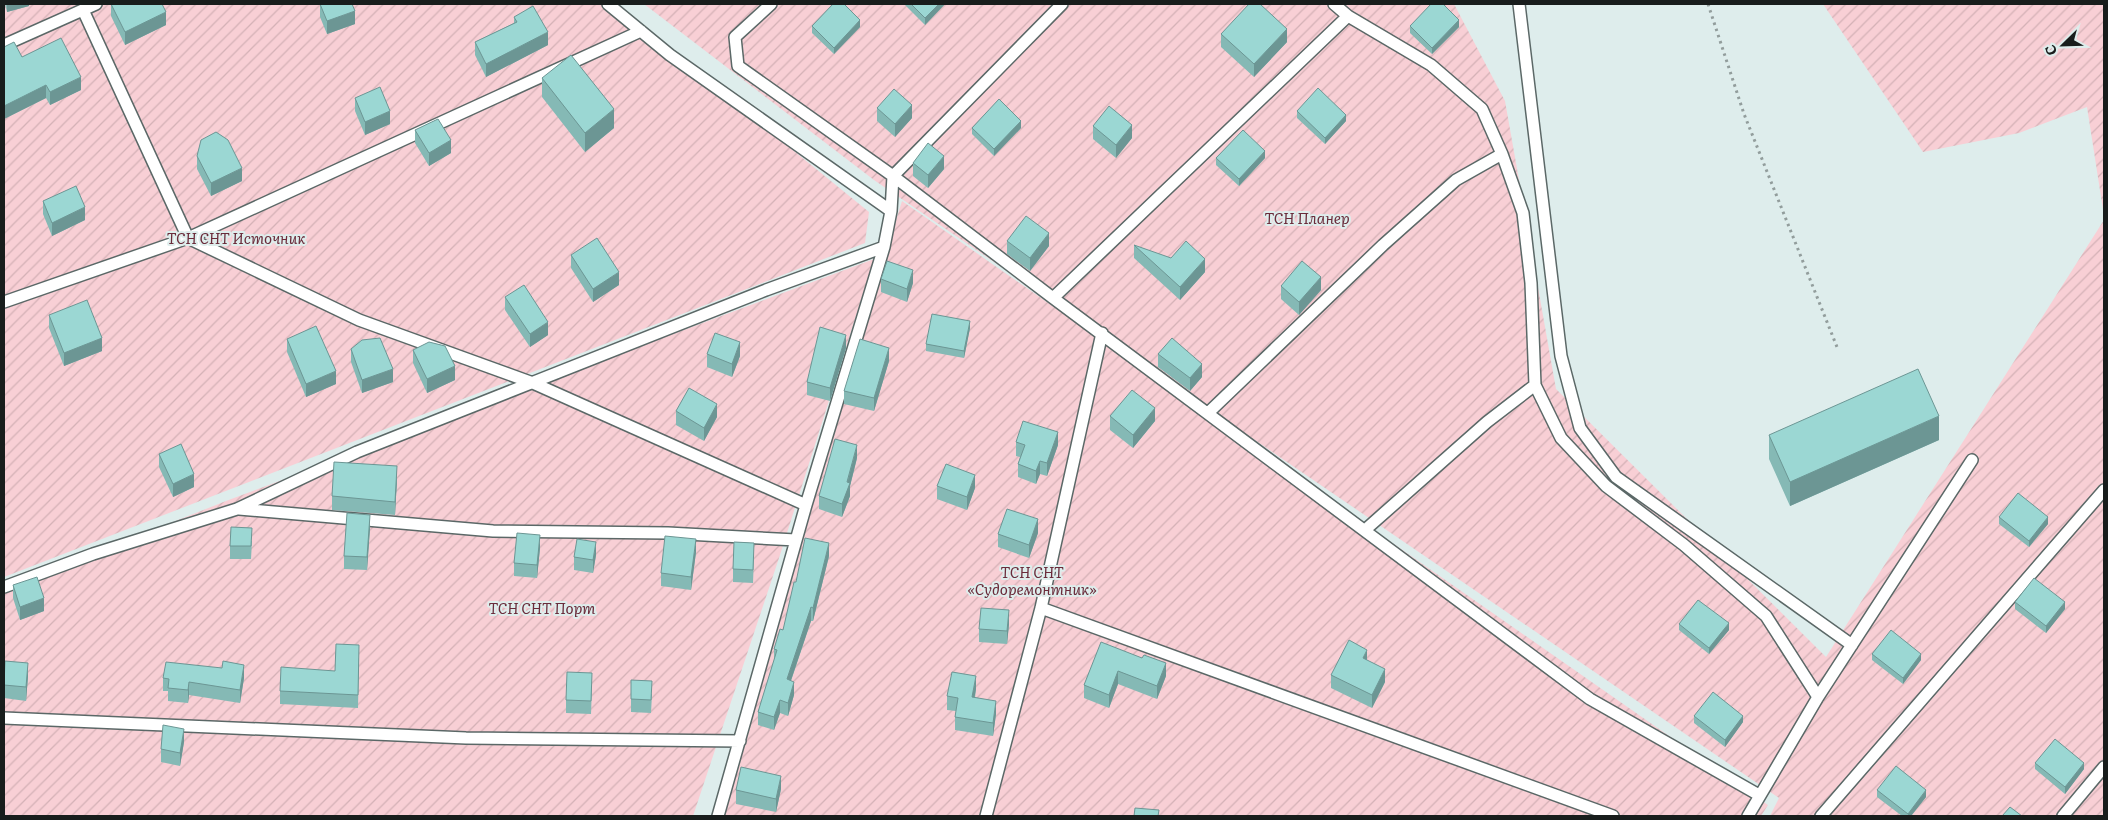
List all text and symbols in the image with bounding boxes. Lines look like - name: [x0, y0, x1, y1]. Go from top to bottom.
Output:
- north arrow: [2038, 20, 2088, 70]
- text: С: [2039, 42, 2061, 59]
- park label: ТСН Планер: [1264, 206, 1350, 229]
- park label: ТСН СНТ Источник: [167, 226, 305, 249]
- park label: ТСН СНТ «Судоремонтник»: [967, 560, 1097, 600]
- park label: ТСН СНТ Порт: [489, 596, 595, 619]

